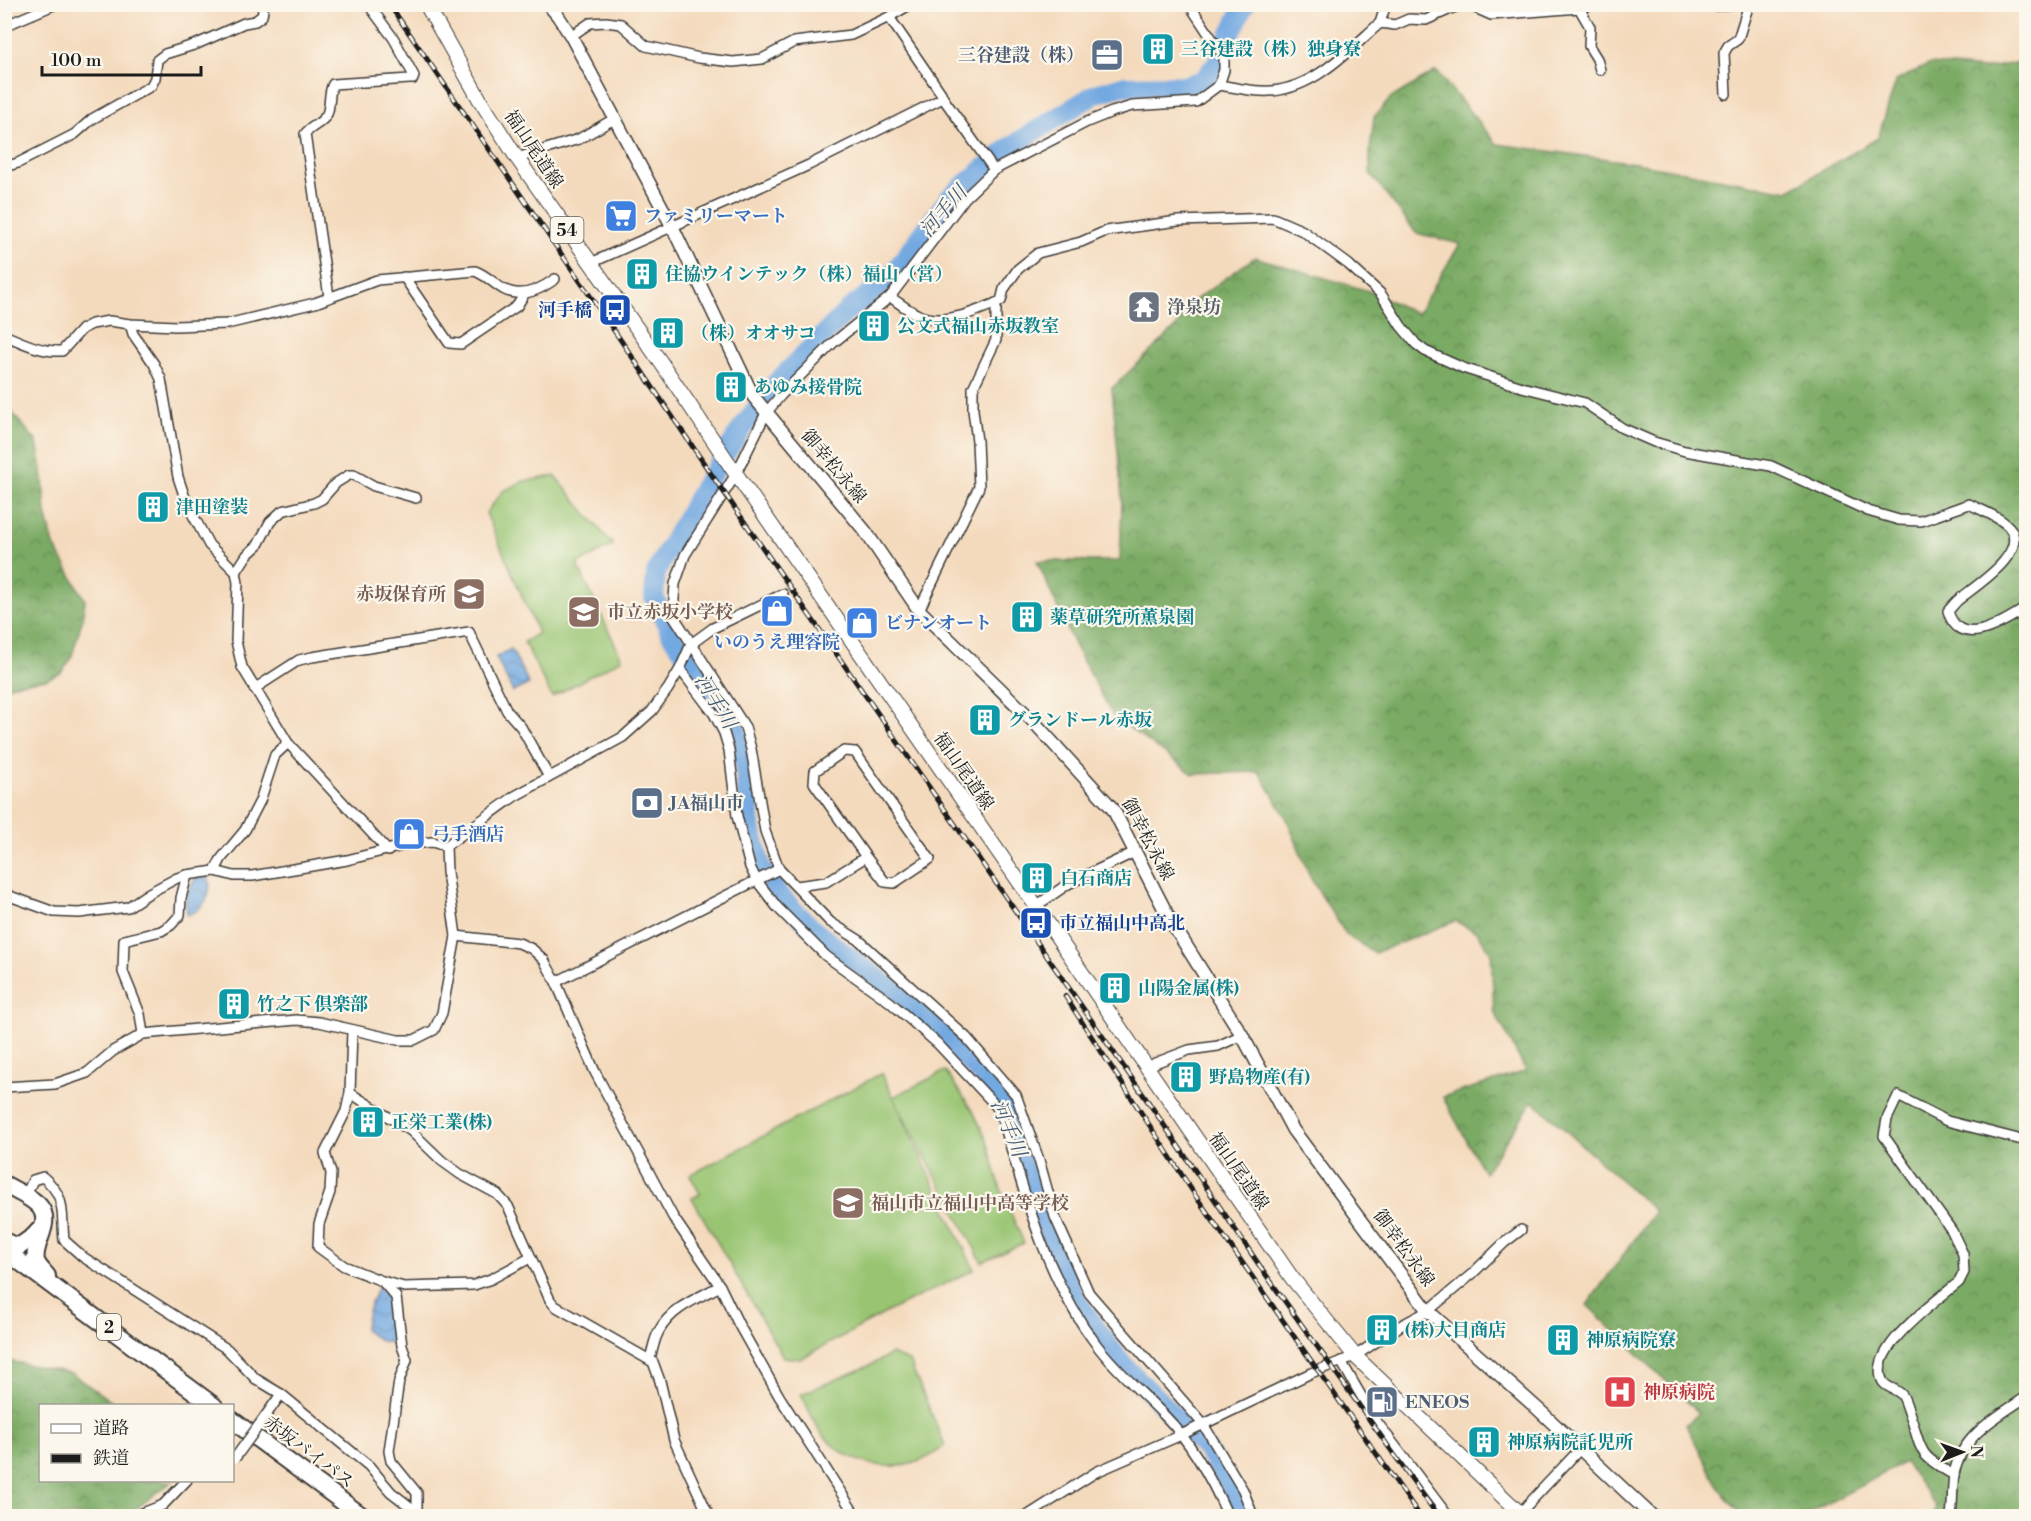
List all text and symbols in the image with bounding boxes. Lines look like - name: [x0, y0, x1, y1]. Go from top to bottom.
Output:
- building icon: 三谷建設（株）独身寮: [1140, 31, 1176, 67]
- office icon: 三谷建設（株）: [1089, 37, 1125, 73]
- place label: 三谷建設（株）独身寮: [1181, 38, 1361, 61]
- scale bar: [42, 39, 201, 77]
- place label: 三谷建設（株）: [958, 44, 1084, 67]
- text: 100 m: [51, 49, 102, 72]
- street label: 福山尾道線: [499, 106, 568, 193]
- water label: 河手川: [915, 180, 975, 243]
- supermarket icon: ファミリーマート: [603, 198, 639, 234]
- place label: ファミリーマート: [644, 205, 788, 228]
- road number: 54: [550, 217, 584, 243]
- building icon: 住協ウインテック（株）福山（営）: [624, 256, 660, 292]
- place label: 住協ウインテック（株）福山（営）: [665, 263, 952, 286]
- temple icon: 浄泉坊: [1126, 289, 1162, 325]
- bus stop icon: 河手橋: [597, 292, 633, 328]
- place label: 浄泉坊: [1167, 296, 1221, 319]
- place label: 河手橋: [538, 299, 592, 322]
- building icon: 公文式福山赤坂教室: [856, 308, 892, 344]
- building icon: （株）オオサコ: [650, 315, 686, 351]
- place label: 公文式福山赤坂教室: [897, 315, 1059, 338]
- place label: （株）オオサコ: [691, 322, 816, 345]
- building icon: あゆみ接骨院: [713, 369, 749, 405]
- place label: あゆみ接骨院: [754, 376, 862, 399]
- street label: 御幸松永線: [796, 424, 871, 508]
- building icon: 津田塗装: [135, 489, 171, 525]
- place label: 津田塗装: [176, 496, 248, 519]
- school or university icon: 赤坂保育所: [451, 576, 487, 612]
- place label: 赤坂保育所: [356, 583, 446, 606]
- shop icon: いのうえ理容院: [759, 593, 795, 629]
- school or university icon: 市立赤坂小学校: [566, 594, 602, 630]
- building icon: 薬草研究所薫泉園: [1009, 599, 1045, 635]
- place label: 市立赤坂小学校: [607, 601, 733, 624]
- shop icon: ビナンオート: [844, 605, 880, 641]
- place label: 薬草研究所薫泉園: [1050, 606, 1194, 629]
- place label: ビナンオート: [885, 612, 992, 635]
- place label: いのうえ理容院: [714, 631, 840, 654]
- water label: 河手川: [688, 670, 742, 736]
- building icon: グランドール赤坂: [967, 702, 1003, 738]
- place label: グランドール赤坂: [1008, 709, 1153, 732]
- street label: 福山尾道線: [928, 728, 999, 815]
- bank icon: JA福山市: [629, 785, 665, 821]
- place label: JA福山市: [667, 792, 744, 815]
- street label: 御幸松永線: [1116, 794, 1179, 884]
- shop icon: 弓手酒店: [391, 816, 427, 852]
- place label: 弓手酒店: [432, 823, 504, 846]
- building icon: 白石商店: [1019, 860, 1055, 896]
- place label: 白石商店: [1060, 867, 1132, 890]
- bus stop icon: 市立福山中高北: [1018, 905, 1054, 941]
- place label: 市立福山中高北: [1059, 912, 1185, 935]
- building icon: 山陽金属(株): [1097, 970, 1133, 1006]
- place label: 山陽金属(株): [1138, 977, 1240, 1000]
- building icon: 竹之下 倶楽部: [216, 986, 252, 1022]
- place label: 竹之下 倶楽部: [257, 993, 368, 1016]
- building icon: 野島物産(有): [1168, 1059, 1204, 1095]
- place label: 野島物産(有): [1209, 1066, 1311, 1089]
- water label: 河手川: [984, 1096, 1032, 1163]
- building icon: 正栄工業(株): [350, 1104, 386, 1140]
- place label: 正栄工業(株): [391, 1111, 493, 1134]
- street label: 福山尾道線: [1203, 1128, 1274, 1215]
- school or university icon: 福山市立福山中高等学校: [830, 1185, 866, 1221]
- place label: 福山市立福山中高等学校: [871, 1192, 1069, 1215]
- street label: 御幸松永線: [1368, 1205, 1439, 1291]
- building icon: (株)大目商店: [1364, 1312, 1400, 1348]
- road number: 2: [97, 1314, 121, 1340]
- place label: (株)大目商店: [1405, 1319, 1506, 1342]
- building icon: 神原病院寮: [1545, 1322, 1581, 1358]
- place label: 神原病院寮: [1586, 1329, 1676, 1352]
- hospital icon: 神原病院: [1602, 1374, 1638, 1410]
- place label: 神原病院: [1643, 1381, 1715, 1404]
- fuel station icon: ENEOS: [1364, 1384, 1400, 1420]
- place label: ENEOS: [1405, 1391, 1469, 1414]
- legend: [39, 1404, 234, 1482]
- street label: 赤坂バイパス: [259, 1411, 359, 1494]
- text: 道路: [93, 1417, 129, 1440]
- north arrow: [1932, 1422, 1992, 1482]
- building icon: 神原病院託児所: [1466, 1424, 1502, 1460]
- place label: 神原病院託児所: [1507, 1431, 1633, 1454]
- text: N: [1966, 1445, 1986, 1459]
- text: 鉄道: [93, 1447, 129, 1470]

